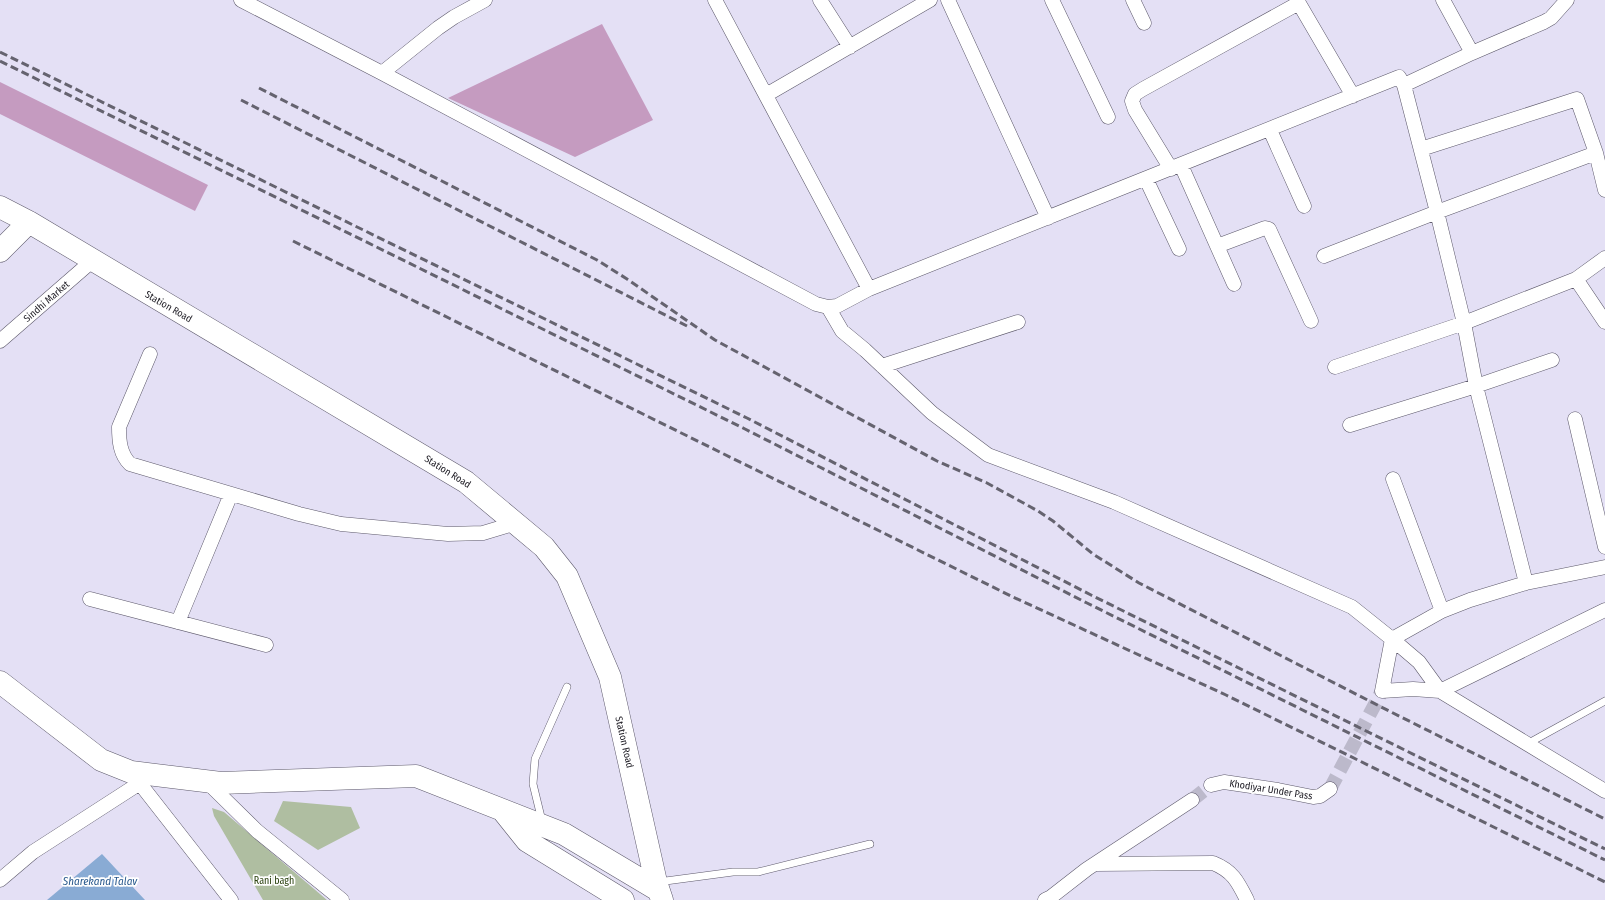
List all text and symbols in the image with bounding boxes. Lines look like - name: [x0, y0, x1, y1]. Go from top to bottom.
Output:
- street label: Sindhi Market: [21, 278, 72, 325]
- street label: Station Road: [143, 289, 194, 325]
- street label: Station Road: [422, 453, 473, 491]
- street label: Station Road: [612, 715, 636, 769]
- street label: Khodiyar Under Pass: [1228, 777, 1313, 802]
- water label: Sharekand Talav: [62, 875, 138, 888]
- park label: Rani bagh: [254, 875, 294, 887]

